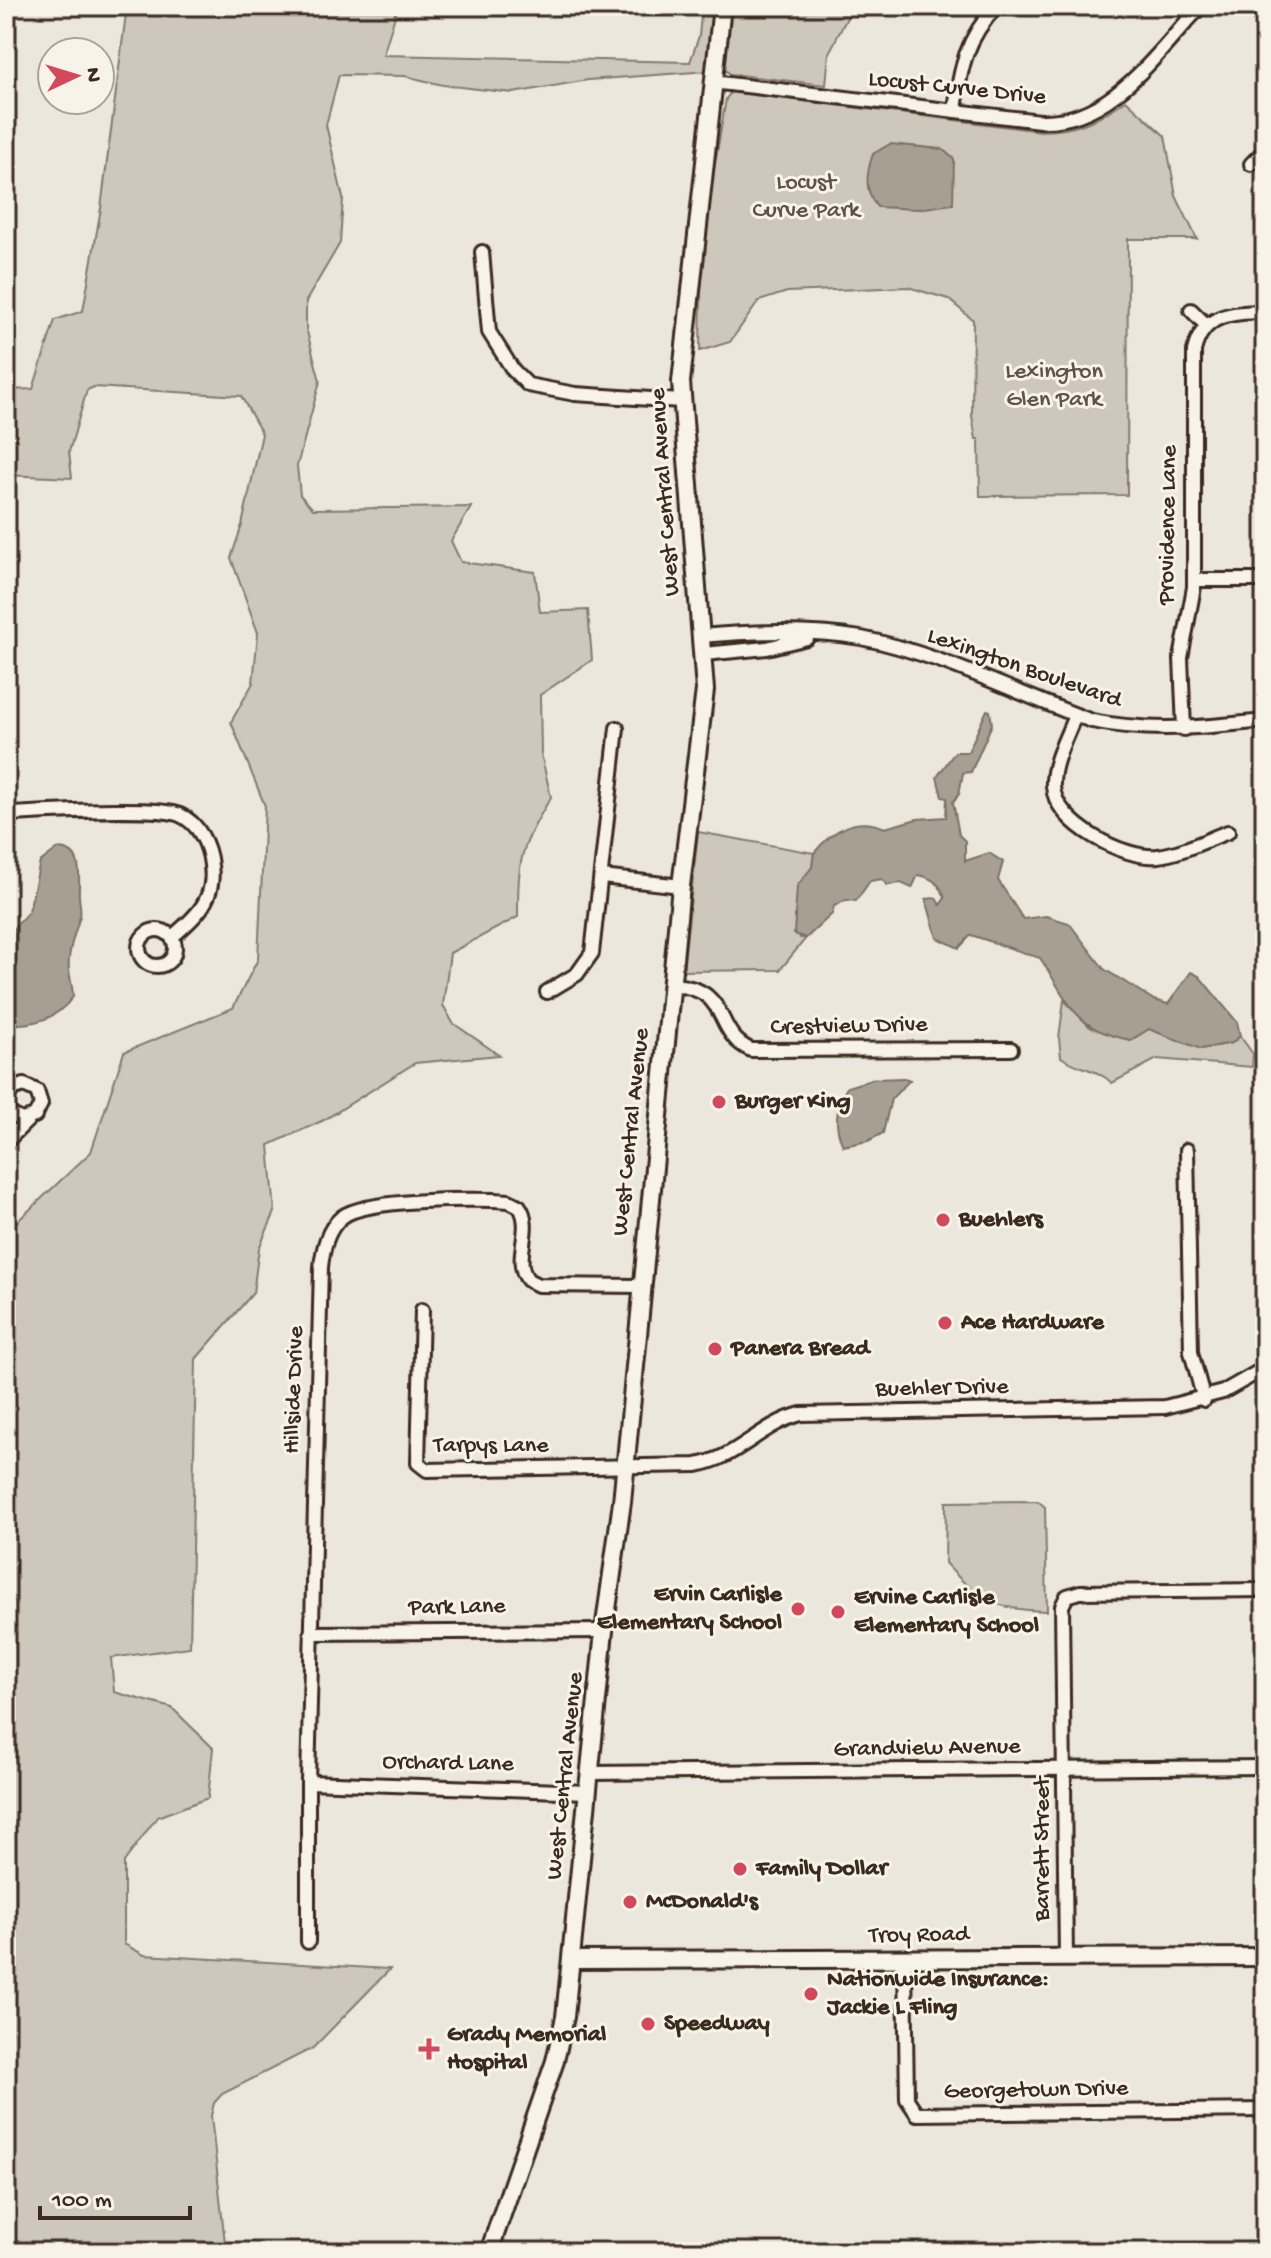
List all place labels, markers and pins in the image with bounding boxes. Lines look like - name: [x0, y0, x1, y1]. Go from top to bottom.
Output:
- place label: Burger King: [734, 1088, 851, 1117]
- marker: Burger King: [710, 1093, 728, 1111]
- place label: Buehlers: [958, 1206, 1044, 1235]
- marker: Buehlers: [934, 1211, 952, 1229]
- place label: Ace Hardware: [960, 1309, 1105, 1338]
- marker: Ace Hardware: [936, 1314, 954, 1332]
- place label: Panera Bread: [729, 1335, 872, 1364]
- marker: Panera Bread: [706, 1340, 724, 1358]
- place label: Ervin Carlisle Elementary School: [597, 1581, 784, 1638]
- place label: Ervine Carlisle Elementary School: [854, 1584, 1039, 1641]
- marker: Ervin Carlisle Elementary School: [789, 1600, 807, 1618]
- marker: Ervine Carlisle Elementary School: [829, 1603, 847, 1621]
- place label: Family Dollar: [755, 1855, 890, 1884]
- marker: Family Dollar: [731, 1860, 749, 1878]
- place label: McDonald's: [646, 1888, 759, 1917]
- marker: McDonald's: [621, 1893, 639, 1911]
- place label: Nationwide Insurance: Jackie L Fling: [826, 1966, 1049, 2023]
- marker: Nationwide Insurance: Jackie L Fling: [802, 1985, 820, 2003]
- place label: Speedway: [664, 2010, 770, 2039]
- marker: Speedway: [639, 2015, 657, 2033]
- place label: Grady Memorial Hospital: [447, 2021, 606, 2078]
- marker: Grady Memorial Hospital: [418, 2038, 440, 2060]

